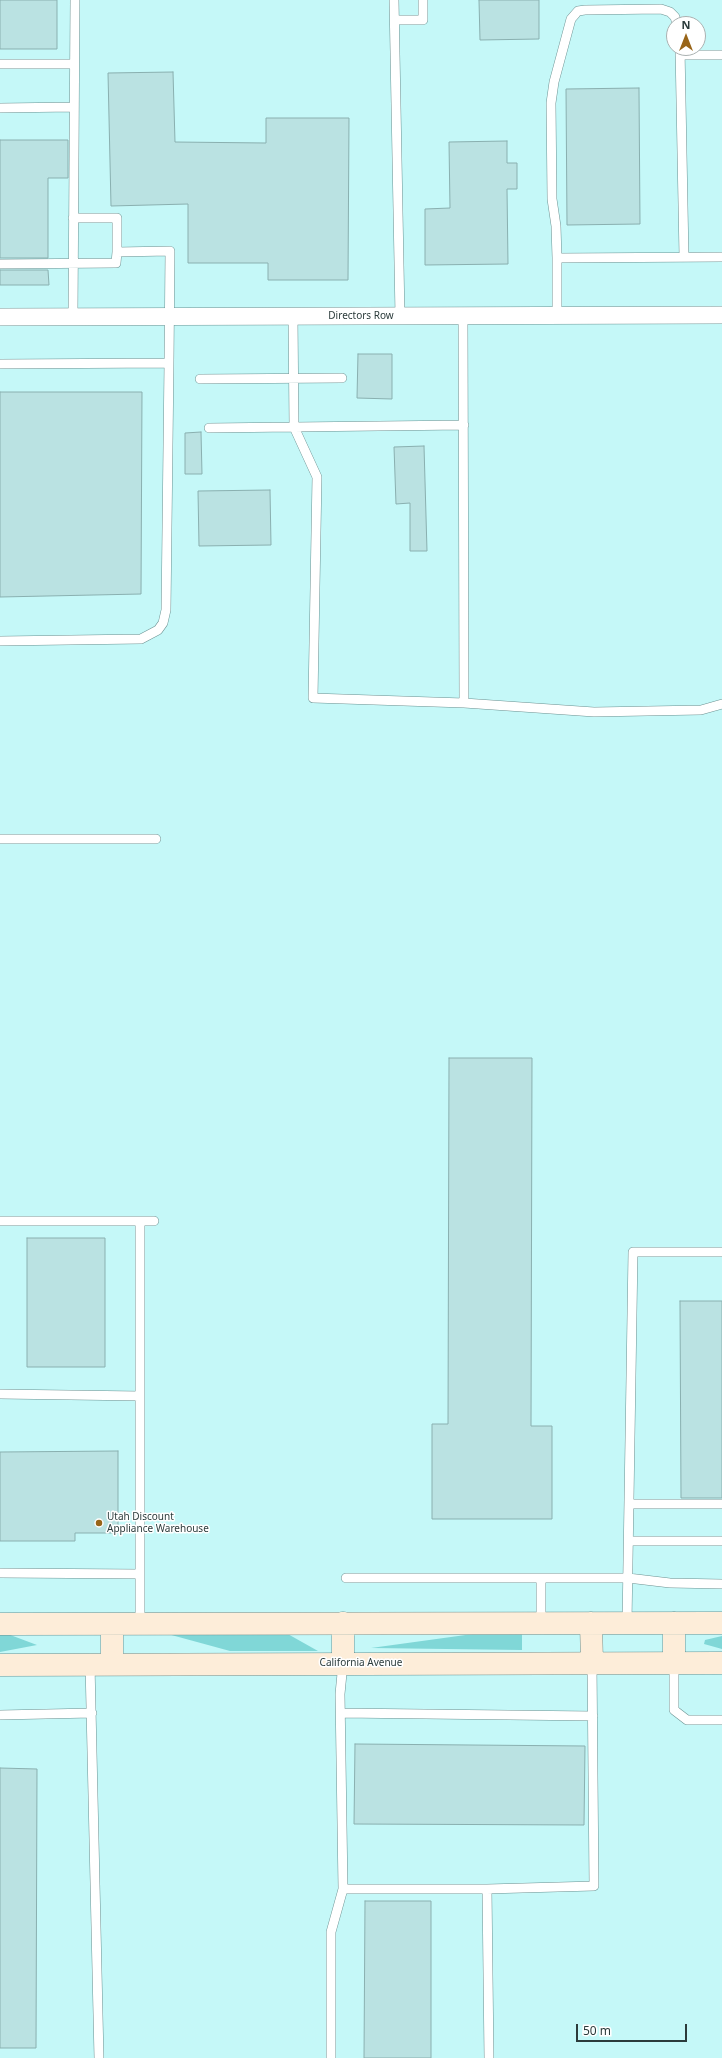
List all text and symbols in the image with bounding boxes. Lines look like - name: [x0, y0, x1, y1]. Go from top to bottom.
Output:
- north arrow: [666, 16, 706, 56]
- text: N: [682, 17, 690, 32]
- street label: Directors Row: [328, 310, 394, 322]
- place label: Utah Discount Appliance Warehouse: [107, 1511, 209, 1534]
- marker: Utah Discount Appliance Warehouse: [94, 1518, 104, 1528]
- street label: California Avenue: [320, 1657, 402, 1669]
- scale bar: [578, 2016, 689, 2042]
- text: 50 m: [583, 2022, 611, 2039]

